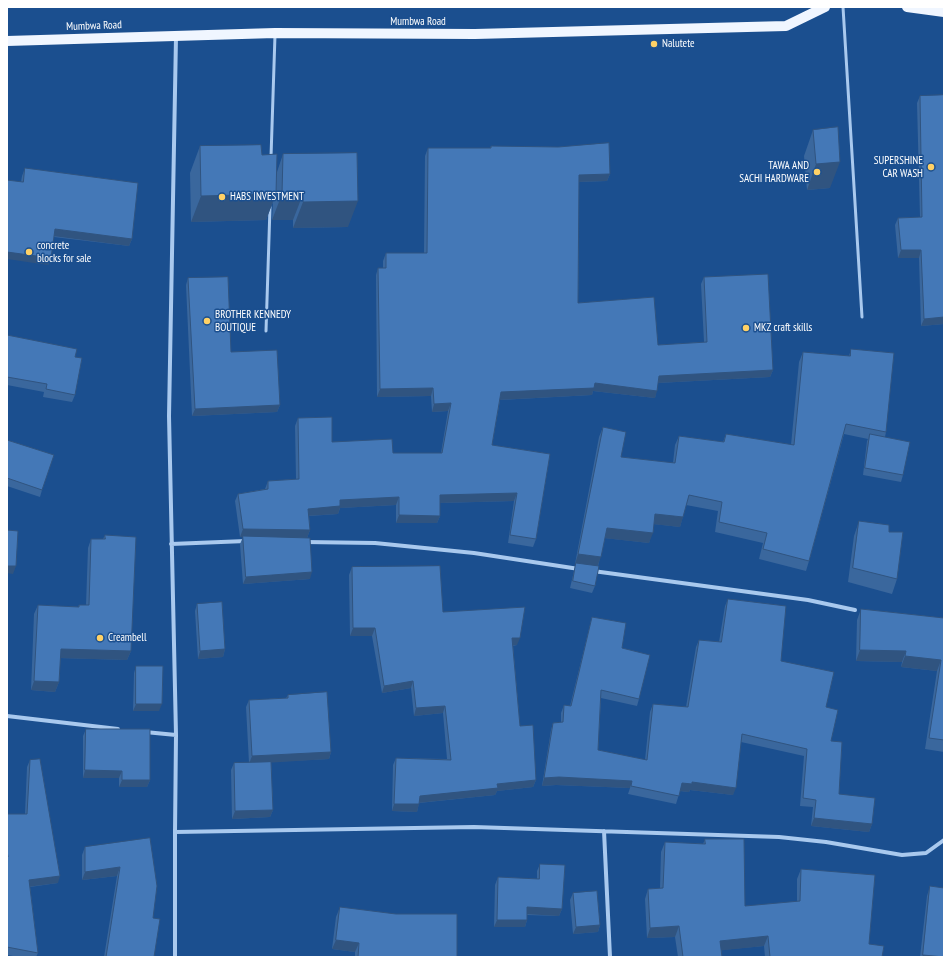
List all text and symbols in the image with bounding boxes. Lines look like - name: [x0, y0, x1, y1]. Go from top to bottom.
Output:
- street label: Mumbwa Road: [390, 15, 446, 29]
- street label: Mumbwa Road: [66, 18, 122, 34]
- place label: Nalutete: [662, 37, 695, 51]
- marker: Nalutete: [649, 39, 659, 49]
- place label: SUPERSHINE CAR WASH: [874, 154, 923, 180]
- place label: TAWA AND SACHI HARDWARE: [739, 159, 809, 185]
- marker: SUPERSHINE CAR WASH: [926, 162, 936, 172]
- marker: TAWA AND SACHI HARDWARE: [812, 167, 822, 177]
- place label: HABS INVESTMENT: [230, 190, 304, 204]
- marker: HABS INVESTMENT: [217, 192, 227, 202]
- place label: concrete blocks for sale: [37, 239, 91, 265]
- marker: concrete blocks for sale: [24, 247, 34, 257]
- place label: BROTHER KENNEDY BOUTIQUE: [215, 308, 291, 334]
- marker: BROTHER KENNEDY BOUTIQUE: [202, 316, 212, 326]
- place label: MKZ craft skills: [754, 321, 812, 335]
- marker: MKZ craft skills: [741, 323, 751, 333]
- place label: Creambell: [108, 631, 146, 645]
- marker: Creambell: [95, 633, 105, 643]

